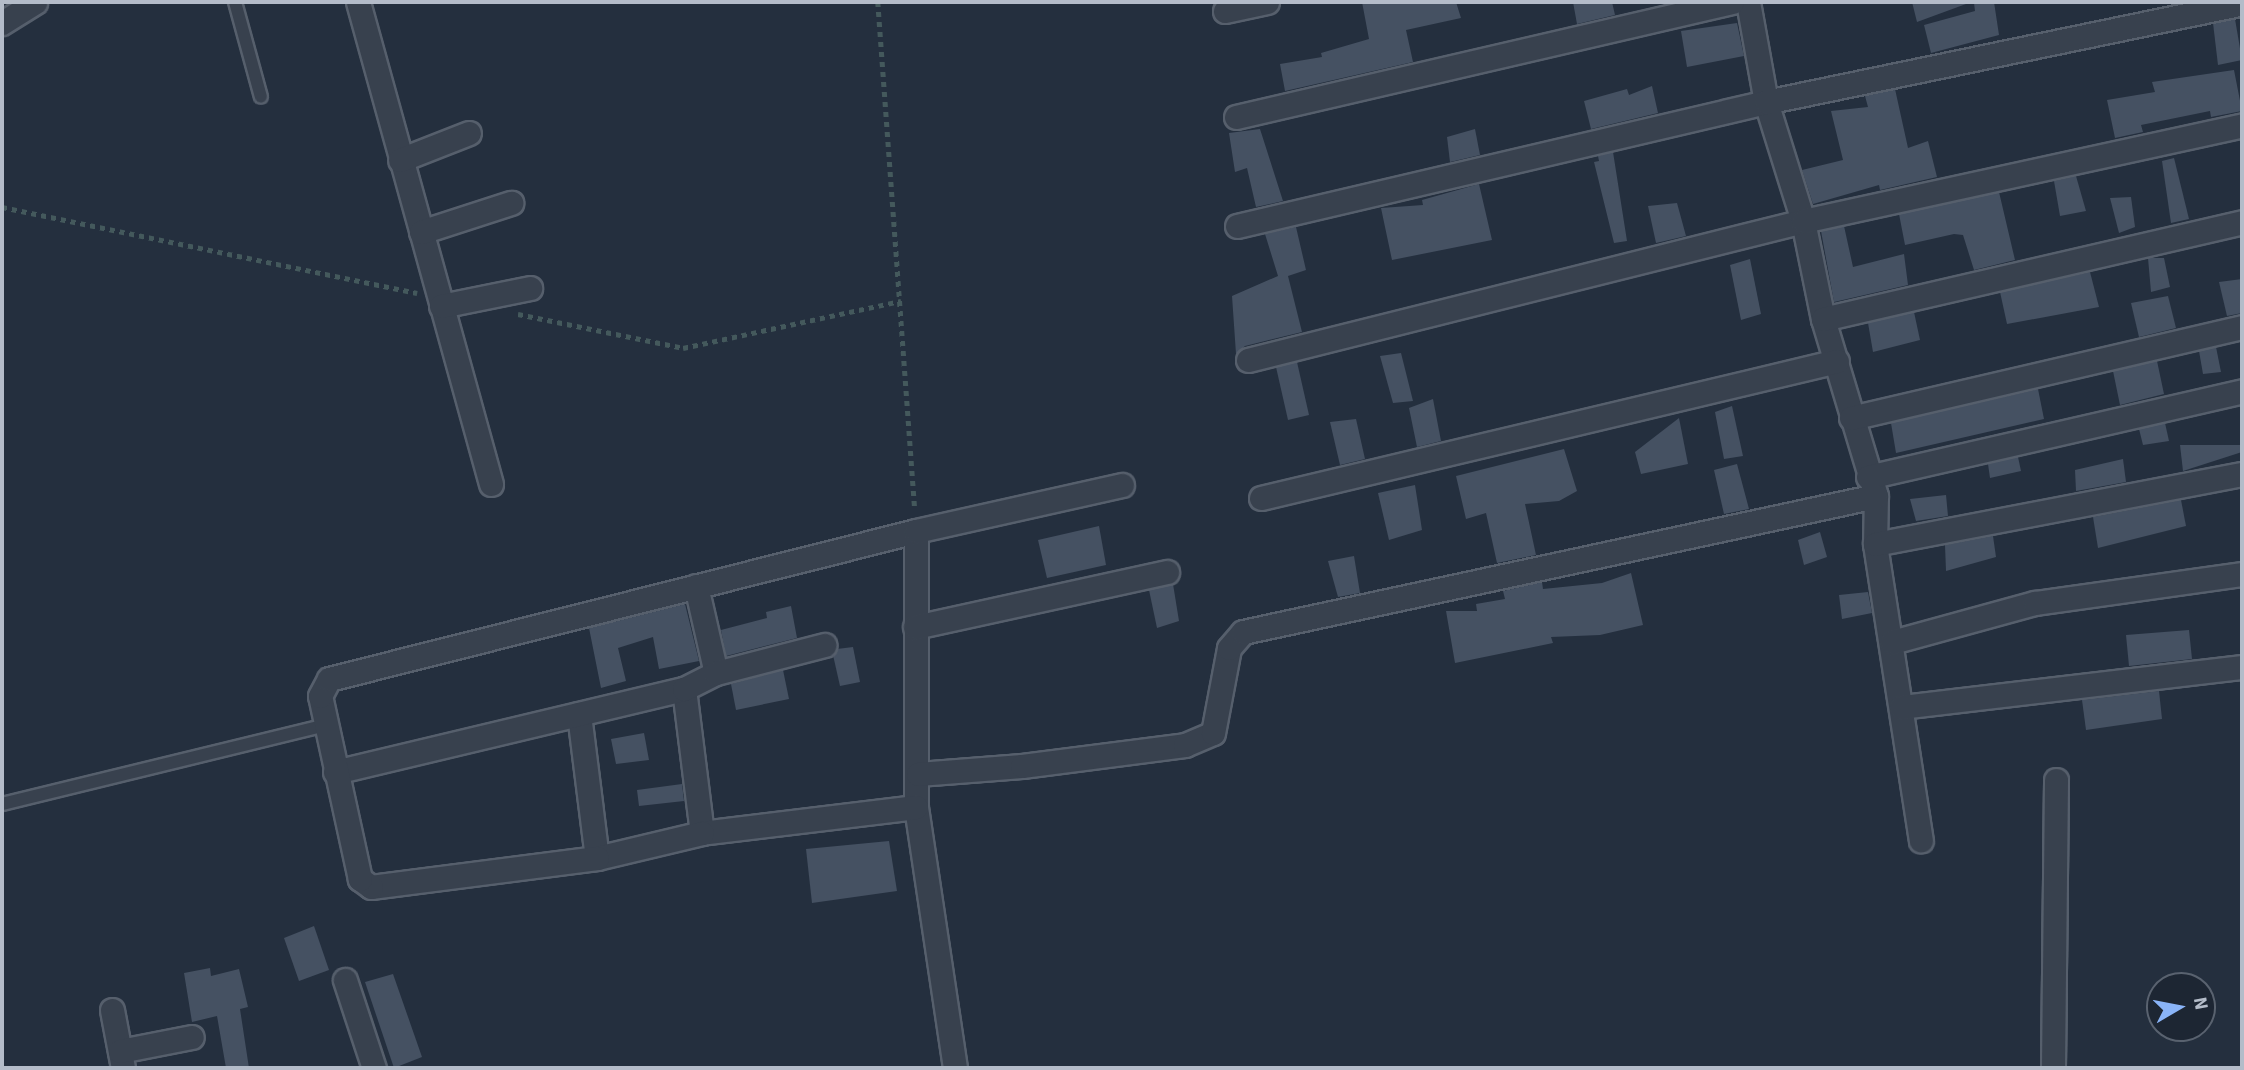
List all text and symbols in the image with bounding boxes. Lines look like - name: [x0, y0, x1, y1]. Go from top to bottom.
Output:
- north arrow: [2146, 972, 2216, 1042]
- text: N: [2186, 995, 2215, 1012]

